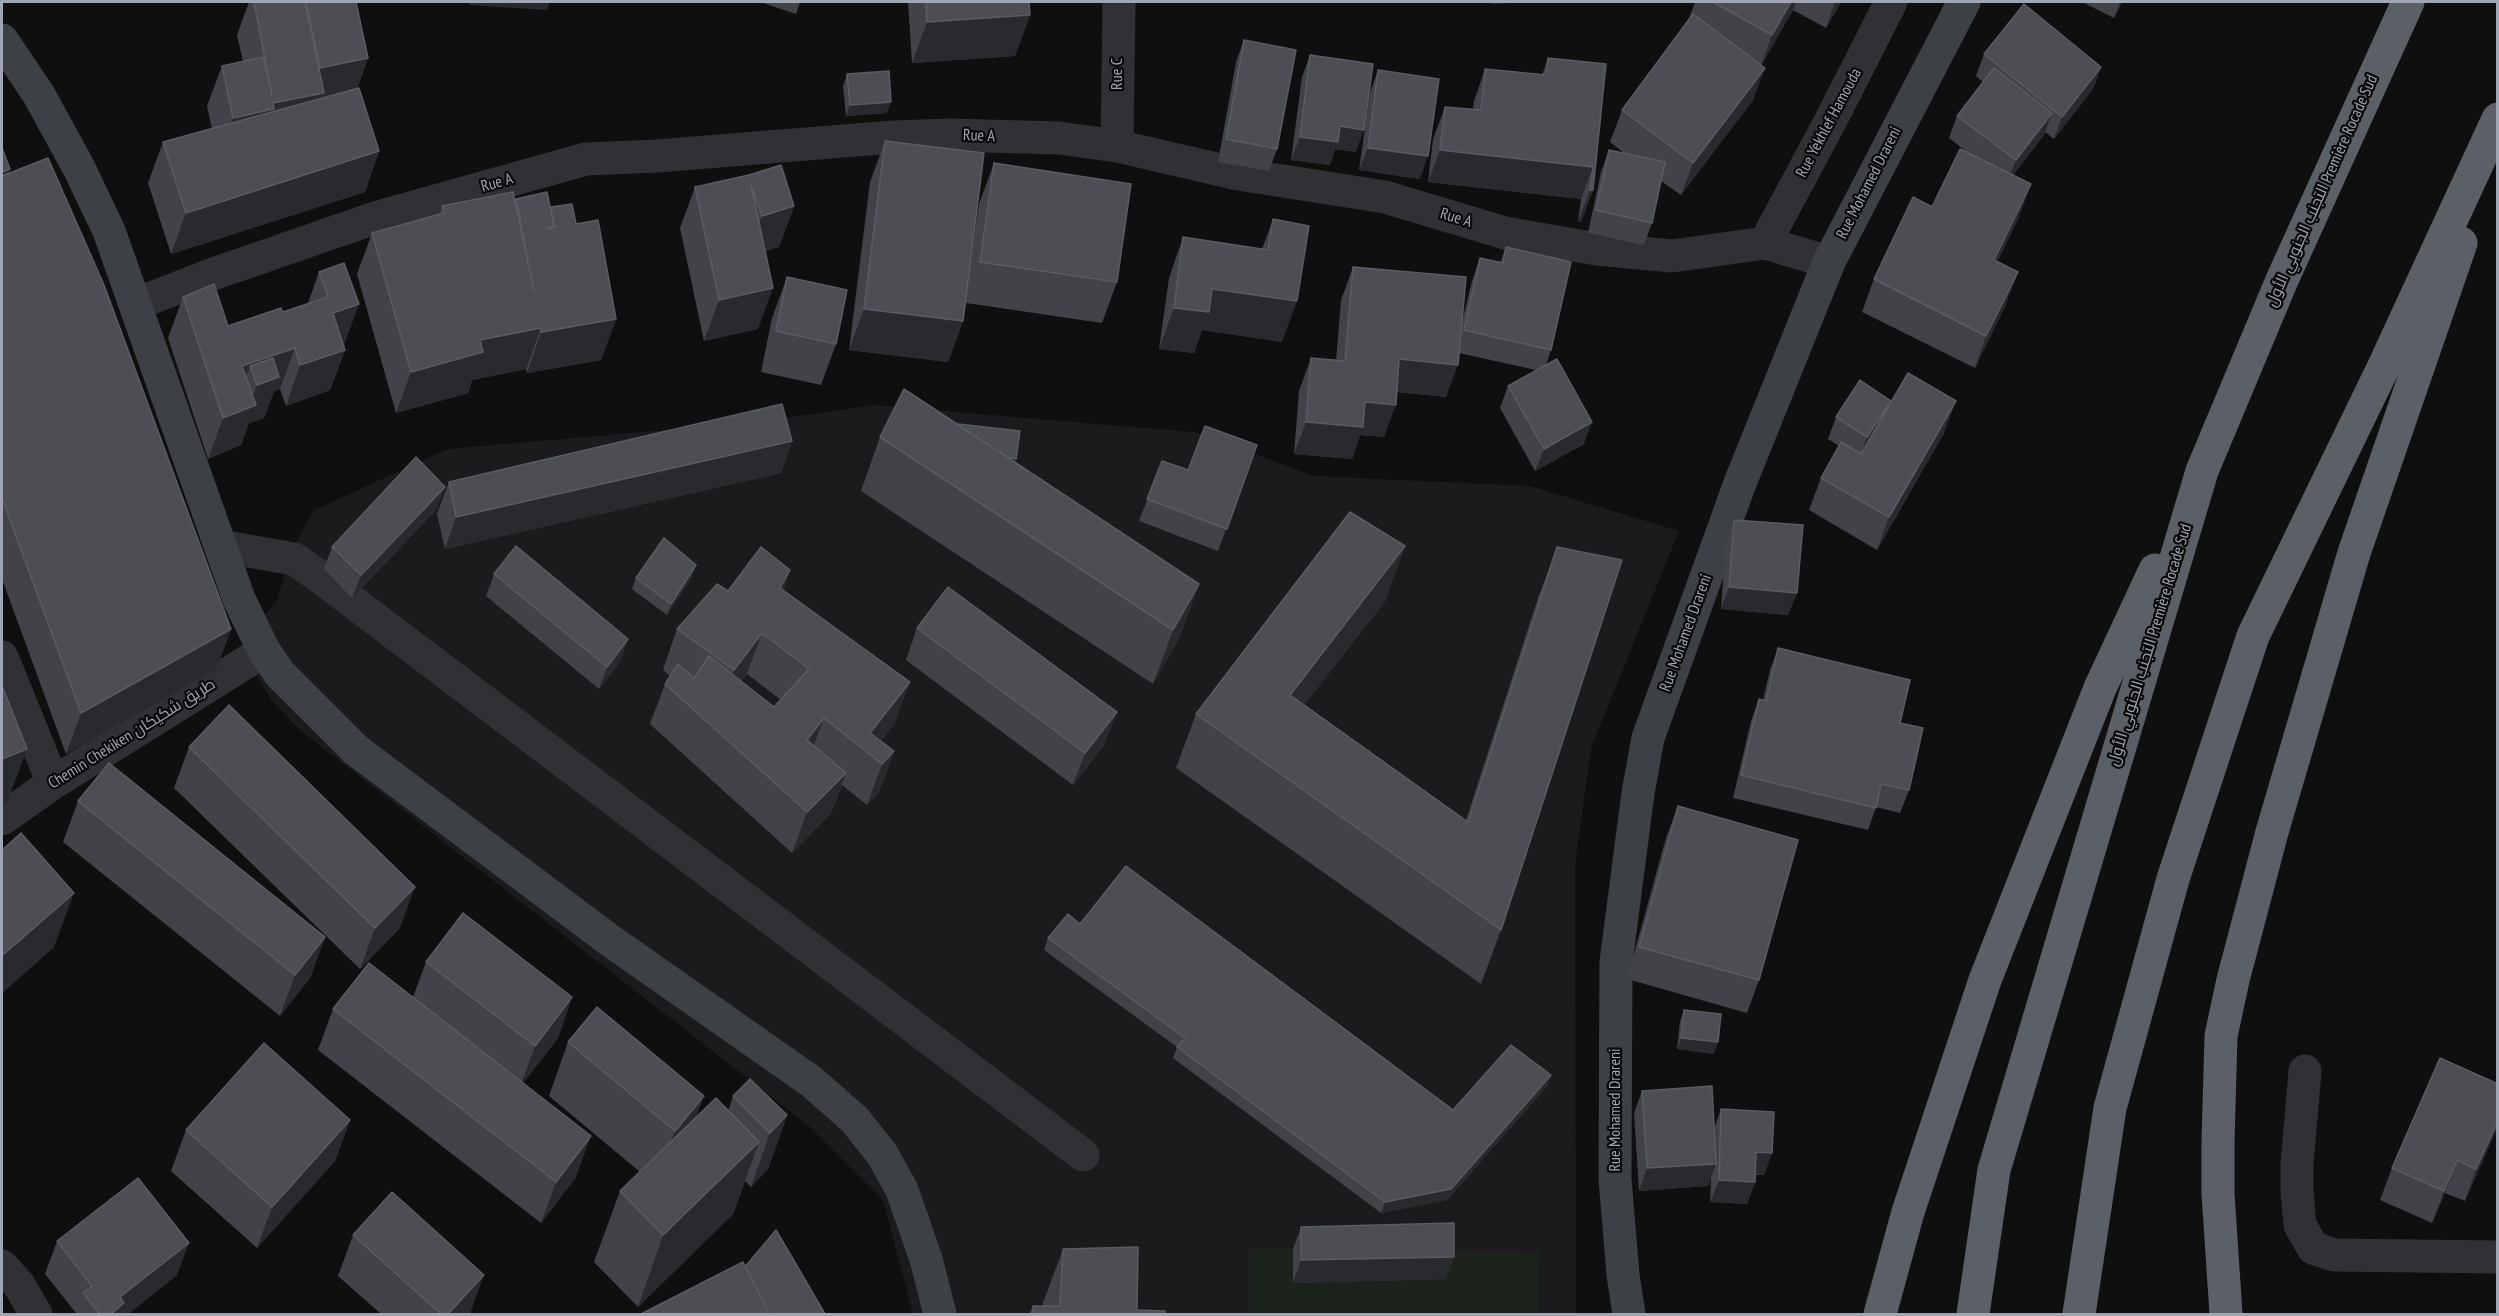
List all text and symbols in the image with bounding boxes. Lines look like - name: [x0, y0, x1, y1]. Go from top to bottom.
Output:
- street label: Rue C: [1107, 58, 1127, 90]
- street label: Rue Yekhlef Hamouda: [1792, 65, 1866, 181]
- street label: التجنب الجنوبي الأول Première Rocade Sud: [2262, 72, 2382, 310]
- street label: Rue Mohamed Drareni: [1832, 124, 1906, 242]
- street label: Rue A: [963, 126, 995, 146]
- street label: Rue A: [479, 169, 515, 197]
- street label: Rue A: [1438, 204, 1474, 232]
- street label: التجنب الجنوبي الأول Première Rocade Sud: [2104, 522, 2196, 768]
- street label: Rue Mohamed Drareni: [1656, 572, 1716, 694]
- street label: Chemin Chekiken طريق شكيكان: [45, 675, 219, 793]
- street label: Rue Mohamed Drareni: [1605, 1048, 1625, 1172]

